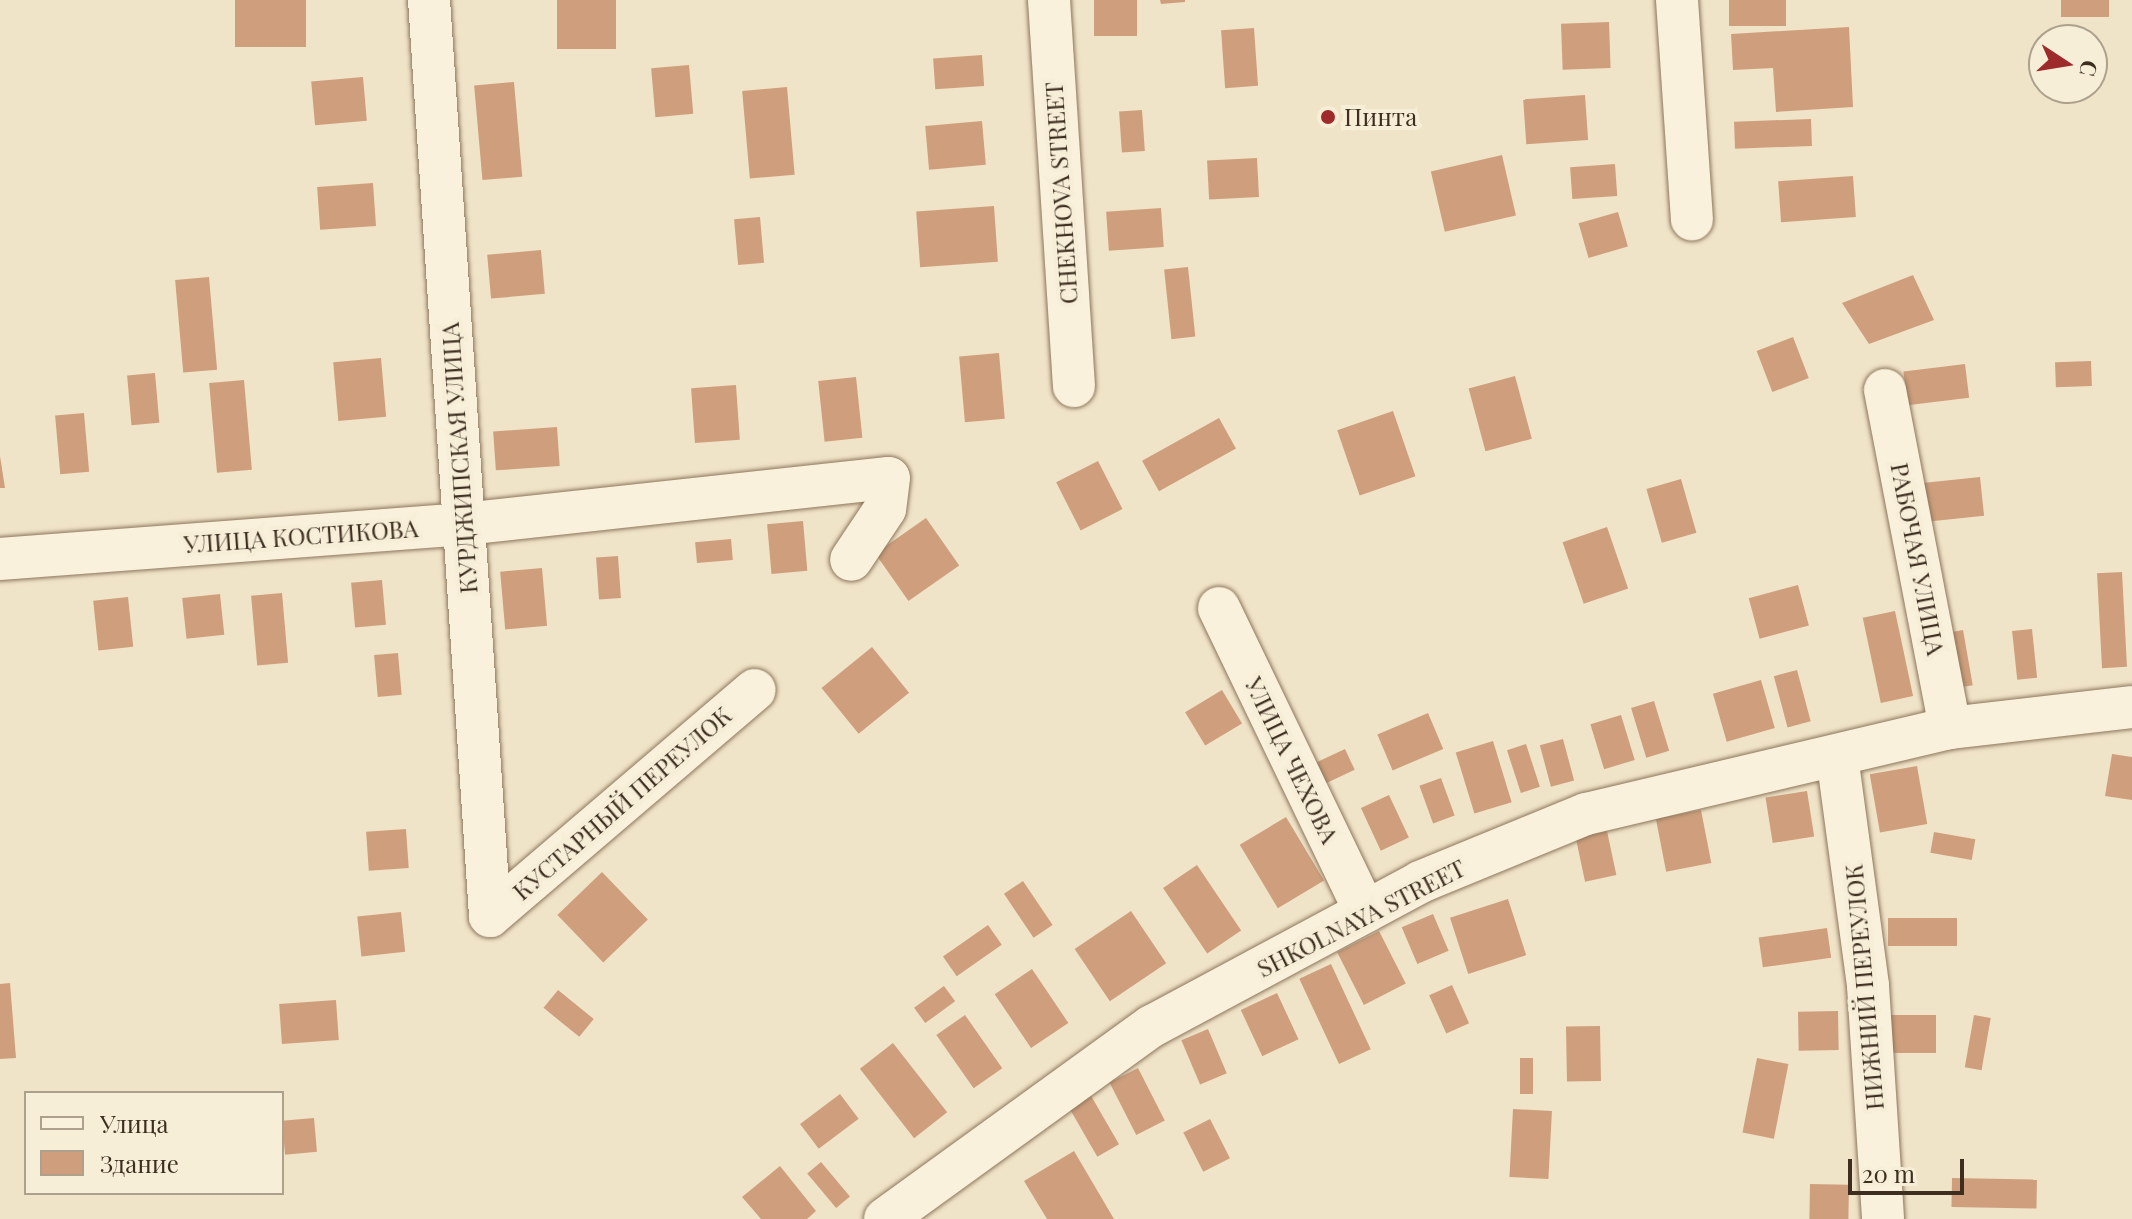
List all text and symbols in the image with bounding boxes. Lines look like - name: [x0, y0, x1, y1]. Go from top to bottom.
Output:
- north arrow: [2028, 24, 2108, 104]
- text: С: [2073, 58, 2106, 79]
- street label: CHEKHOVA STREET: [1039, 81, 1083, 305]
- place label: Пинта: [1344, 103, 1417, 131]
- marker: Пинта: [1319, 108, 1337, 126]
- street label: КУРДЖИПСКАЯ УЛИЦА: [435, 321, 483, 595]
- street label: РАБОЧАЯ УЛИЦА: [1885, 460, 1951, 658]
- street label: УЛИЦА КОСТИКОВА: [183, 513, 419, 559]
- street label: УЛИЦА ЧЕХОВА: [1239, 672, 1345, 848]
- street label: КУСТАРНЫЙ ПЕРЕУЛОК: [507, 700, 737, 906]
- street label: SHKOLNAYA STREET: [1252, 853, 1470, 983]
- street label: НИЖНИЙ ПЕРЕУЛОК: [1839, 863, 1889, 1111]
- legend: [24, 1091, 284, 1195]
- text: Улица: [100, 1107, 169, 1139]
- scale bar: [1852, 1143, 1968, 1193]
- text: Здание: [100, 1147, 179, 1179]
- text: 20 m: [1862, 1157, 1915, 1189]

